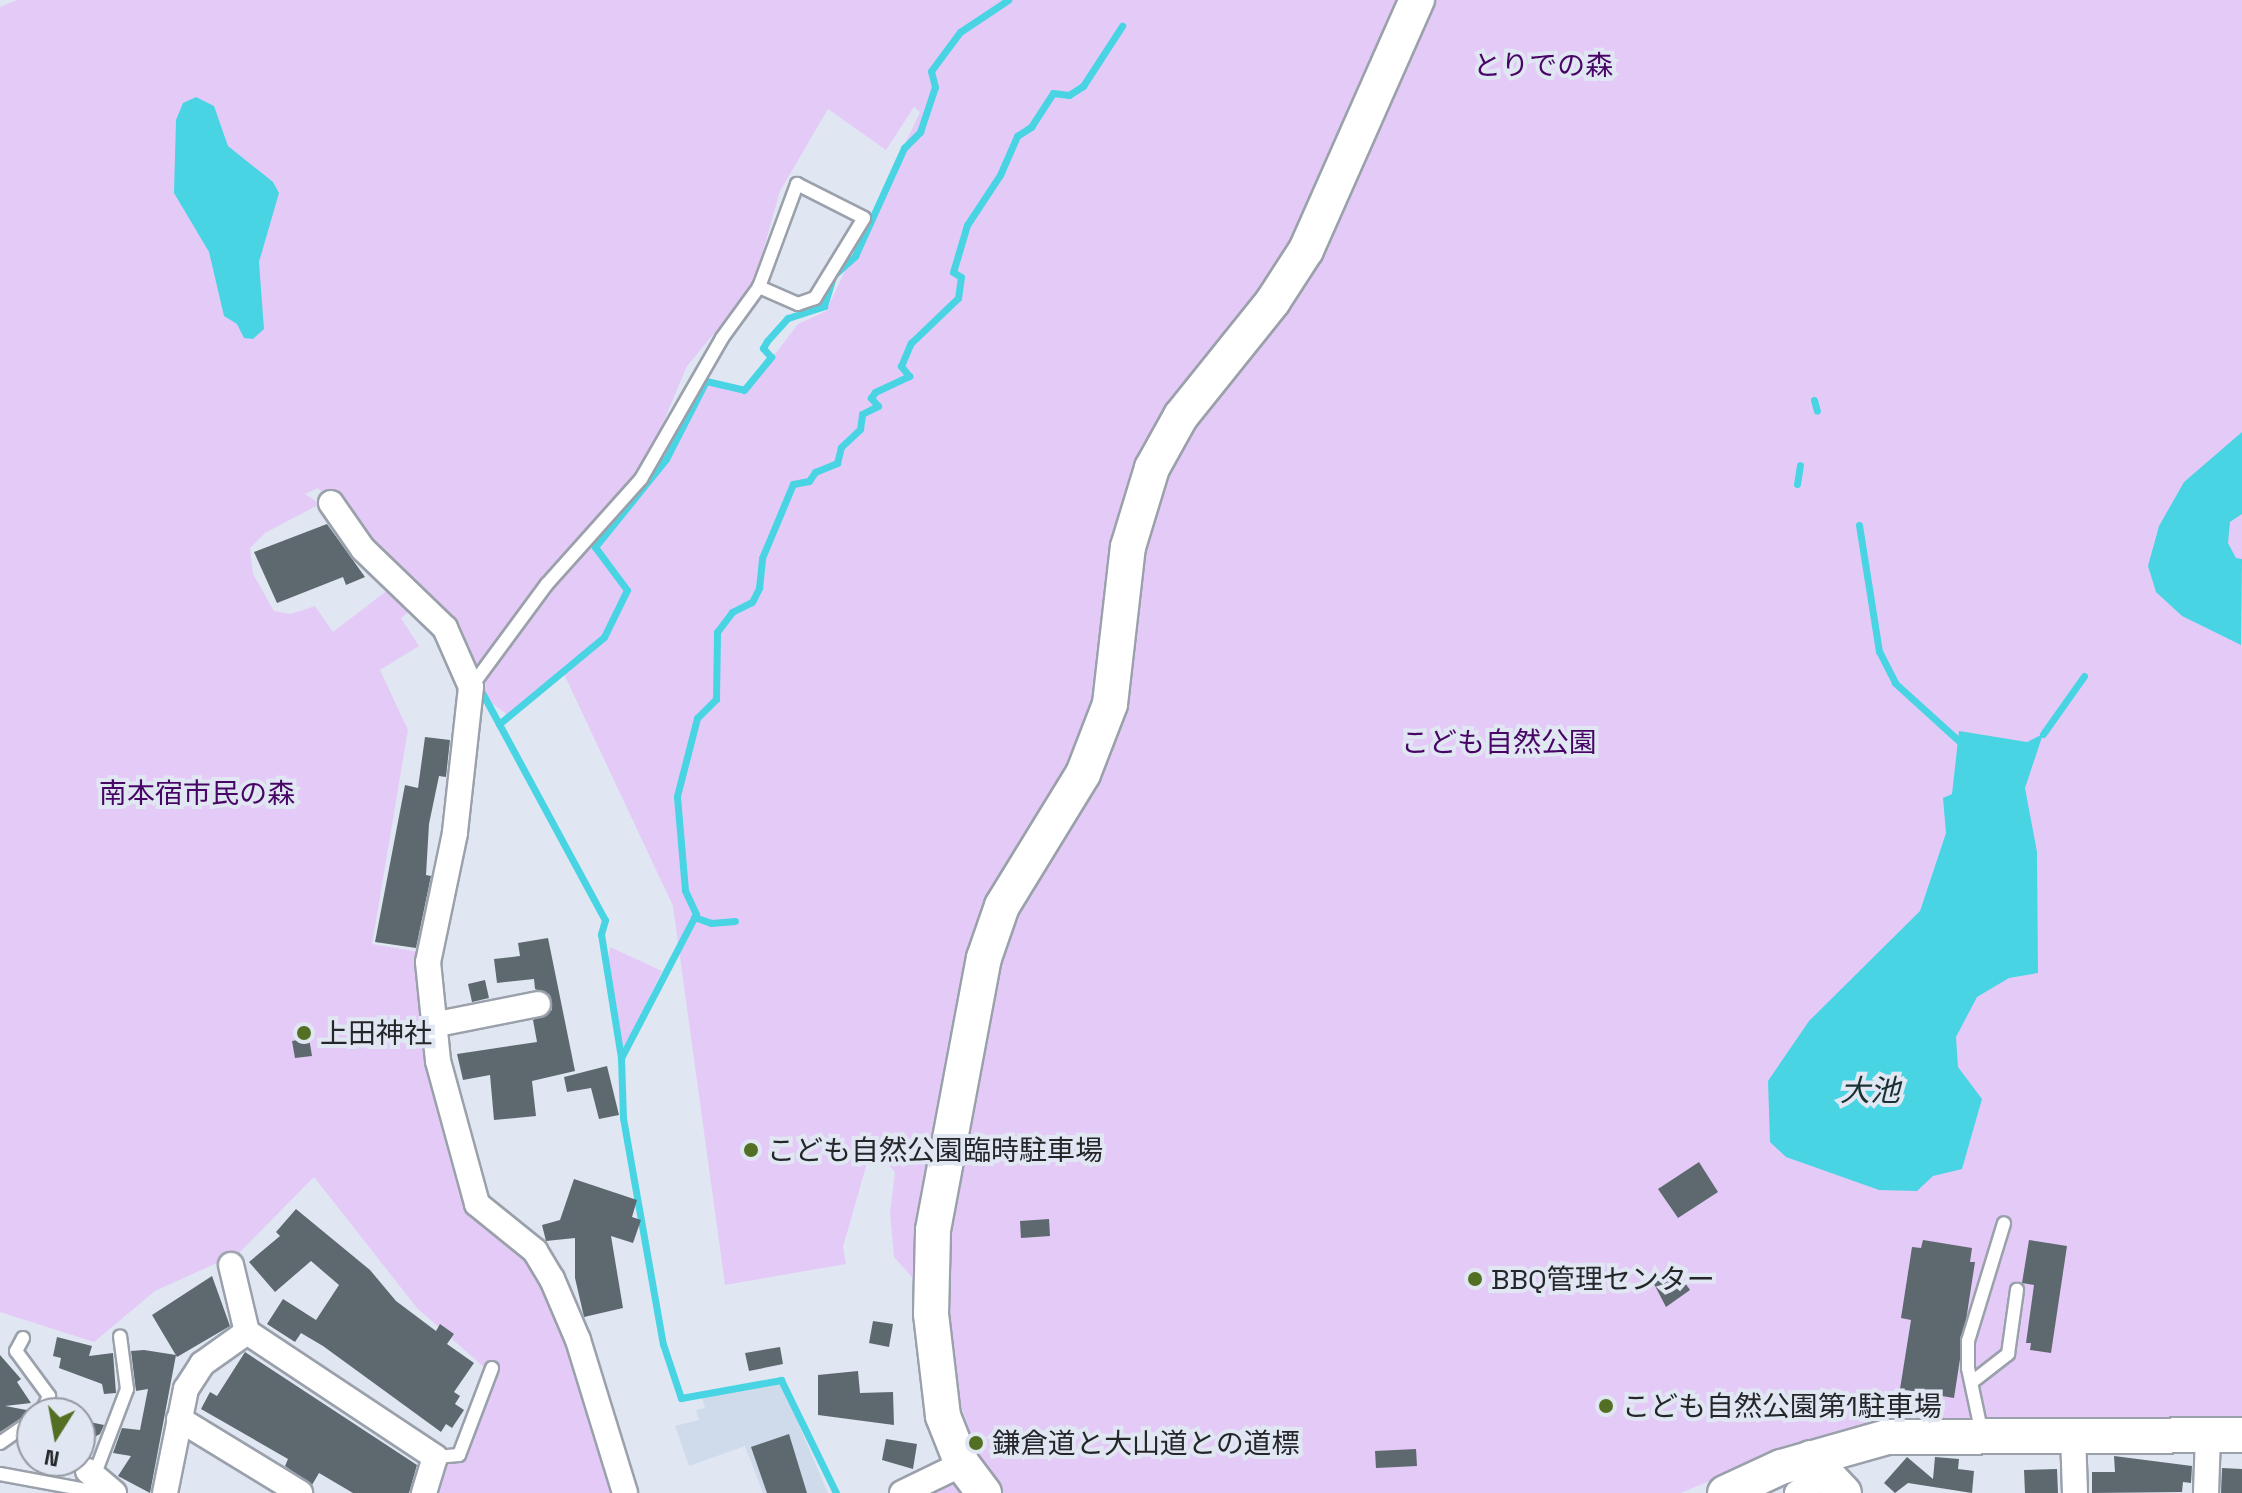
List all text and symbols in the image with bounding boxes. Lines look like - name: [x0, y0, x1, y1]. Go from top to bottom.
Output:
- park label: とりでの森: [1473, 48, 1613, 82]
- park label: こども自然公園: [1401, 725, 1597, 759]
- park label: 南本宿市民の森: [99, 776, 295, 810]
- place label: 上田神社: [320, 1016, 432, 1050]
- marker: 上田神社: [295, 1024, 313, 1042]
- water label: 大池: [1840, 1073, 1900, 1109]
- place label: こども自然公園臨時駐車場: [767, 1133, 1103, 1167]
- marker: こども自然公園臨時駐車場: [742, 1141, 760, 1159]
- place label: BBQ管理センター: [1491, 1262, 1715, 1296]
- marker: BBQ管理センター: [1466, 1270, 1484, 1288]
- place label: こども自然公園第1駐車場: [1622, 1389, 1942, 1423]
- north arrow: [16, 1397, 96, 1477]
- marker: こども自然公園第1駐車場: [1597, 1397, 1615, 1415]
- place label: 鎌倉道と大山道との道標: [992, 1426, 1300, 1460]
- marker: 鎌倉道と大山道との道標: [967, 1434, 985, 1452]
- text: N: [42, 1443, 62, 1474]

